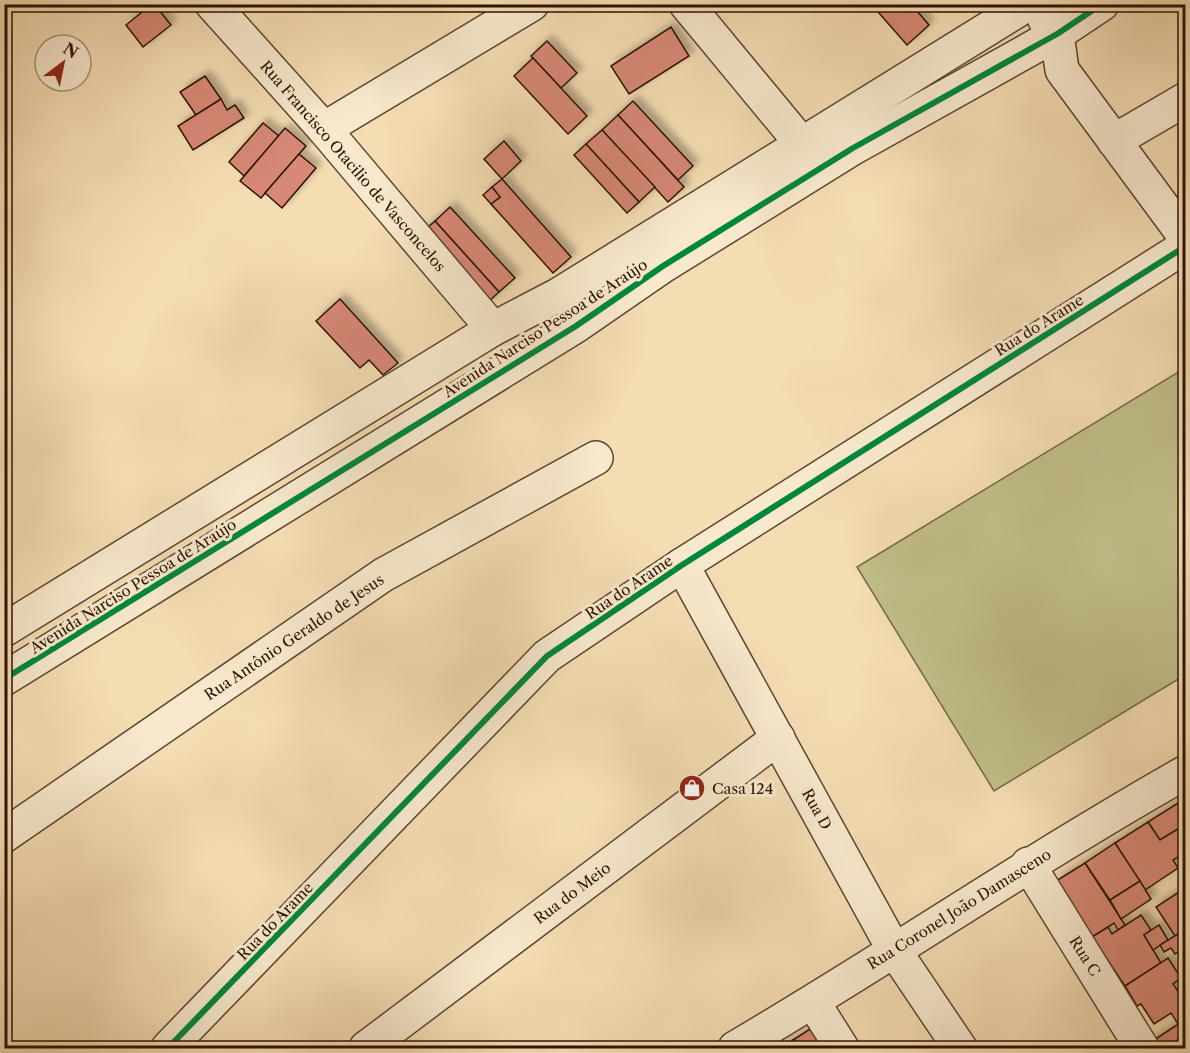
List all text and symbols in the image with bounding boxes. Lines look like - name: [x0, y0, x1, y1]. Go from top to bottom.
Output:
- north arrow: [33, 33, 93, 93]
- text: N: [60, 38, 82, 62]
- street label: Rua Francisco Otacilio de Vasconcelos: [256, 57, 450, 275]
- street label: Avenida Narciso Pessoa de Araújo: [438, 255, 651, 402]
- street label: Rua do Arame: [991, 290, 1087, 360]
- street label: Avenida Narciso Pessoa de Araújo: [25, 514, 240, 658]
- street label: Rua do Arame: [582, 551, 676, 623]
- street label: Rua Antônio Geraldo de Jesus: [201, 570, 387, 704]
- shop icon: Casa 124: [677, 773, 707, 803]
- place label: Casa 124: [712, 779, 773, 798]
- street label: Rua D: [798, 785, 836, 833]
- street label: Rua Coronel João Damasceno: [864, 845, 1054, 973]
- street label: Rua do Meio: [530, 858, 614, 928]
- street label: Rua do Arame: [233, 878, 317, 964]
- street label: Rua C: [1065, 933, 1105, 979]

